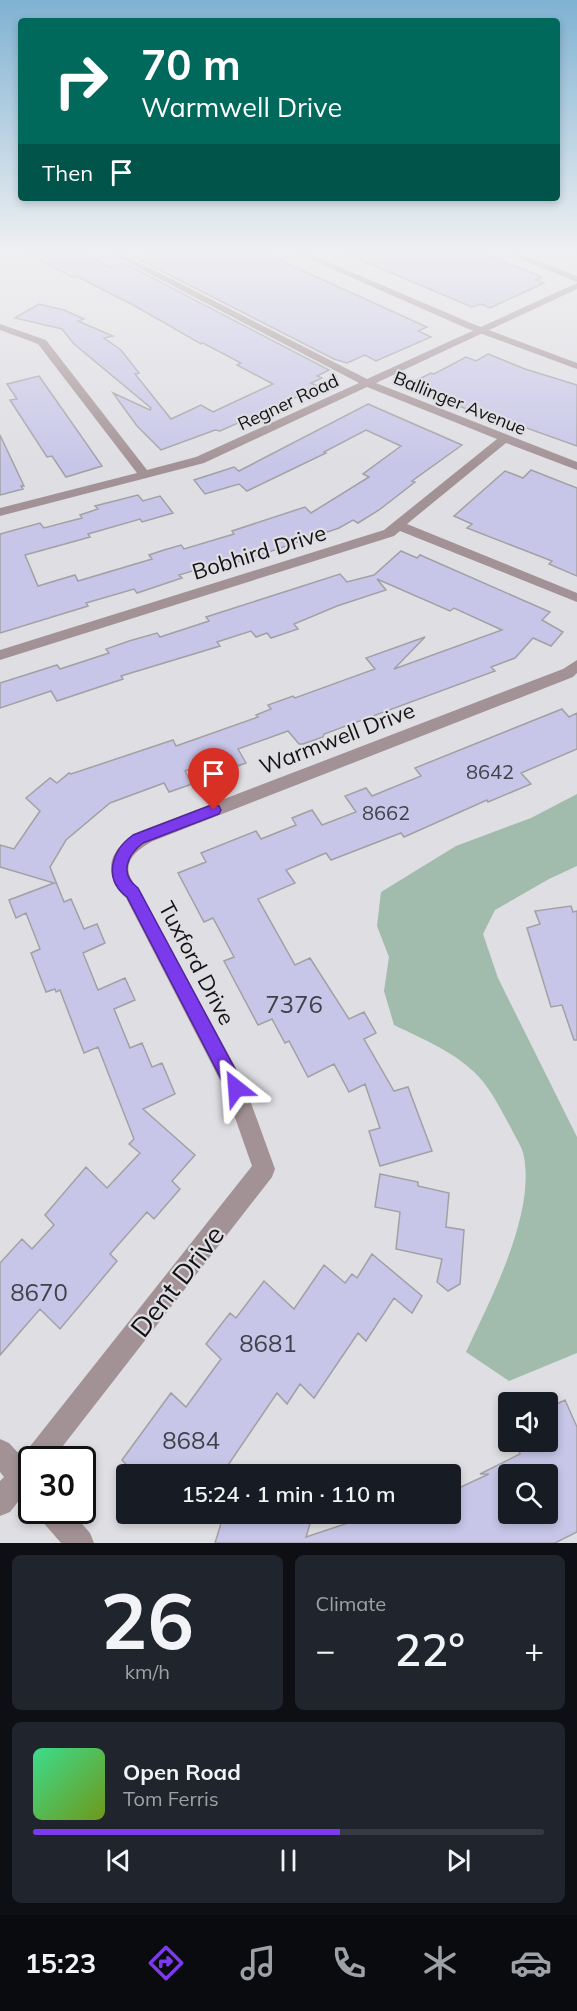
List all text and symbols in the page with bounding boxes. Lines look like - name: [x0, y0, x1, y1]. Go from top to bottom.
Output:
- text: 70 m: [141, 38, 241, 91]
- icon: right: [42, 42, 120, 120]
- text: Warmwell Drive: [141, 90, 342, 124]
- icon: arrive: [105, 156, 138, 189]
- text: Then: [42, 159, 93, 187]
- street label: Ballinger Avenue: [390, 366, 530, 440]
- street label: Regner Road: [234, 369, 342, 435]
- street label: Bobhird Drive: [189, 518, 329, 586]
- street label: Warmwell Drive: [255, 696, 419, 780]
- pin: [188, 748, 239, 810]
- icon: arrive: [197, 757, 230, 790]
- house number: 8642: [466, 759, 514, 784]
- house number: 8662: [362, 800, 410, 825]
- street label: Tuxford Drive: [153, 896, 241, 1030]
- house number: 7376: [265, 989, 323, 1019]
- position arrow: [204, 1056, 268, 1120]
- street label: Dent Drive: [123, 1218, 231, 1344]
- house number: 8670: [10, 1277, 68, 1307]
- house number: 8681: [239, 1328, 297, 1358]
- map controls: [498, 1392, 558, 1524]
- button: sound: [498, 1392, 558, 1452]
- house number: 8684: [162, 1425, 220, 1455]
- speed limit sign: 30: [18, 1446, 96, 1524]
- button: search: [498, 1464, 558, 1524]
- text: 15:24 · 1 min · 110 m: [181, 1480, 396, 1508]
- text: 26: [100, 1571, 194, 1669]
- text: Climate: [316, 1591, 386, 1616]
- text: 22°: [394, 1621, 465, 1677]
- text: −: [316, 1629, 335, 1670]
- text: +: [524, 1629, 544, 1670]
- text: km/h: [125, 1659, 170, 1684]
- text: Open Road: [123, 1758, 241, 1786]
- text: Tom Ferris: [123, 1786, 219, 1811]
- icon: previous: [102, 1844, 135, 1877]
- icon: pause: [272, 1844, 305, 1877]
- icon: next: [442, 1844, 475, 1877]
- icon: directions: [145, 1942, 187, 1984]
- icon: music: [237, 1942, 279, 1984]
- icon: phone: [328, 1942, 370, 1984]
- icon: climate: [419, 1942, 461, 1984]
- icon: car: [510, 1942, 552, 1984]
- text: 15:23: [25, 1946, 96, 1980]

